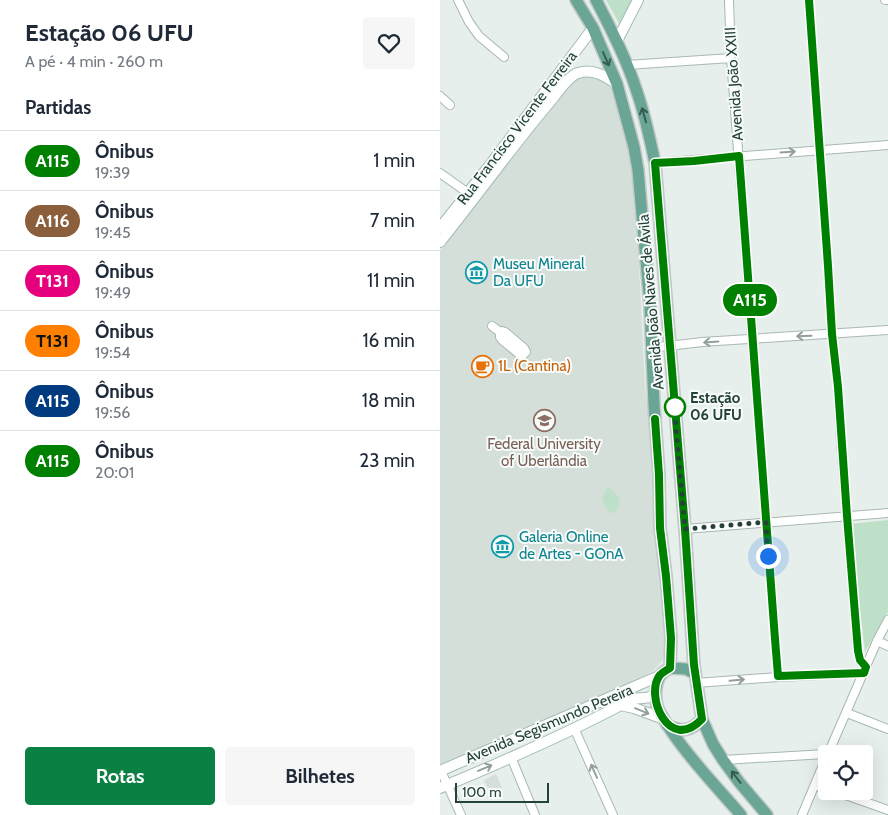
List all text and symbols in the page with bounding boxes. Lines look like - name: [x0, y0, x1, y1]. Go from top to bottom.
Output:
- button: heart: [363, 17, 415, 69]
- text: Estação 06 UFU: [25, 18, 194, 47]
- street label: Avenida João XXIII: [721, 26, 747, 142]
- street label: Rua Francisco Vicente Ferreira: [453, 47, 581, 208]
- one-way arrow: [602, 51, 612, 66]
- text: A pé · 4 min · 260 m: [25, 52, 163, 71]
- text: Partidas: [25, 96, 91, 119]
- one-way arrow: [638, 108, 648, 124]
- text: Ônibus: [95, 140, 154, 163]
- one-way arrow: [779, 148, 795, 157]
- text: 1 min: [373, 149, 415, 172]
- text: A115: [36, 150, 69, 172]
- text: 19:39: [95, 163, 130, 182]
- text: Ônibus: [95, 200, 154, 223]
- text: 7 min: [370, 209, 415, 232]
- text: A116: [35, 210, 70, 232]
- street label: Avenida João Naves de Ávila: [633, 213, 668, 391]
- text: 19:45: [95, 223, 131, 242]
- place label: Museu Mineral Da UFU: [493, 255, 585, 290]
- text: Ônibus: [95, 260, 154, 283]
- museum icon: Museu Mineral Da UFU: [465, 261, 489, 285]
- text: 11 min: [367, 269, 415, 292]
- text: T131: [36, 270, 69, 292]
- text: 19:49: [95, 283, 131, 302]
- line badge: A115: [715, 284, 785, 316]
- text: A115: [733, 289, 767, 311]
- text: Ônibus: [95, 320, 154, 343]
- text: 16 min: [362, 329, 415, 352]
- text: T131: [36, 330, 69, 352]
- one-way arrow: [797, 331, 813, 340]
- one-way arrow: [704, 337, 720, 346]
- text: 19:54: [95, 343, 131, 362]
- cafe icon: 1L (Cantina): [470, 354, 494, 378]
- place label: 1L (Cantina): [498, 357, 571, 375]
- text: Ônibus: [95, 380, 154, 403]
- text: 18 min: [362, 389, 415, 412]
- place label: Estação 06 UFU: [690, 389, 742, 424]
- text: A115: [36, 390, 69, 412]
- marker: Estação 06 UFU: [664, 396, 686, 418]
- text: 19:56: [95, 403, 130, 422]
- school or university icon: Federal University of Uberlândia: [532, 409, 556, 433]
- place label: Federal University of Uberlândia: [487, 435, 601, 470]
- text: Ônibus: [95, 440, 154, 463]
- text: 23 min: [359, 449, 415, 472]
- text: A115: [36, 450, 69, 472]
- text: 20:01: [95, 463, 134, 482]
- place label: Galeria Online de Artes - GOnA: [519, 528, 624, 563]
- museum icon: Galeria Online de Artes - GOnA: [491, 534, 515, 558]
- your location: [756, 544, 781, 569]
- one-way arrow: [729, 675, 745, 685]
- street label: Avenida Segismundo Pereira: [462, 680, 636, 768]
- one-way arrow: [634, 707, 649, 717]
- map controls: [818, 745, 873, 800]
- button: locate: [818, 745, 873, 800]
- button: Rotas: [25, 747, 215, 805]
- button: Bilhetes: [225, 747, 415, 805]
- one-way arrow: [477, 763, 492, 773]
- one-way arrow: [588, 764, 598, 779]
- one-way arrow: [731, 770, 741, 784]
- scale bar: [455, 780, 549, 803]
- text: 100 m: [462, 783, 502, 801]

